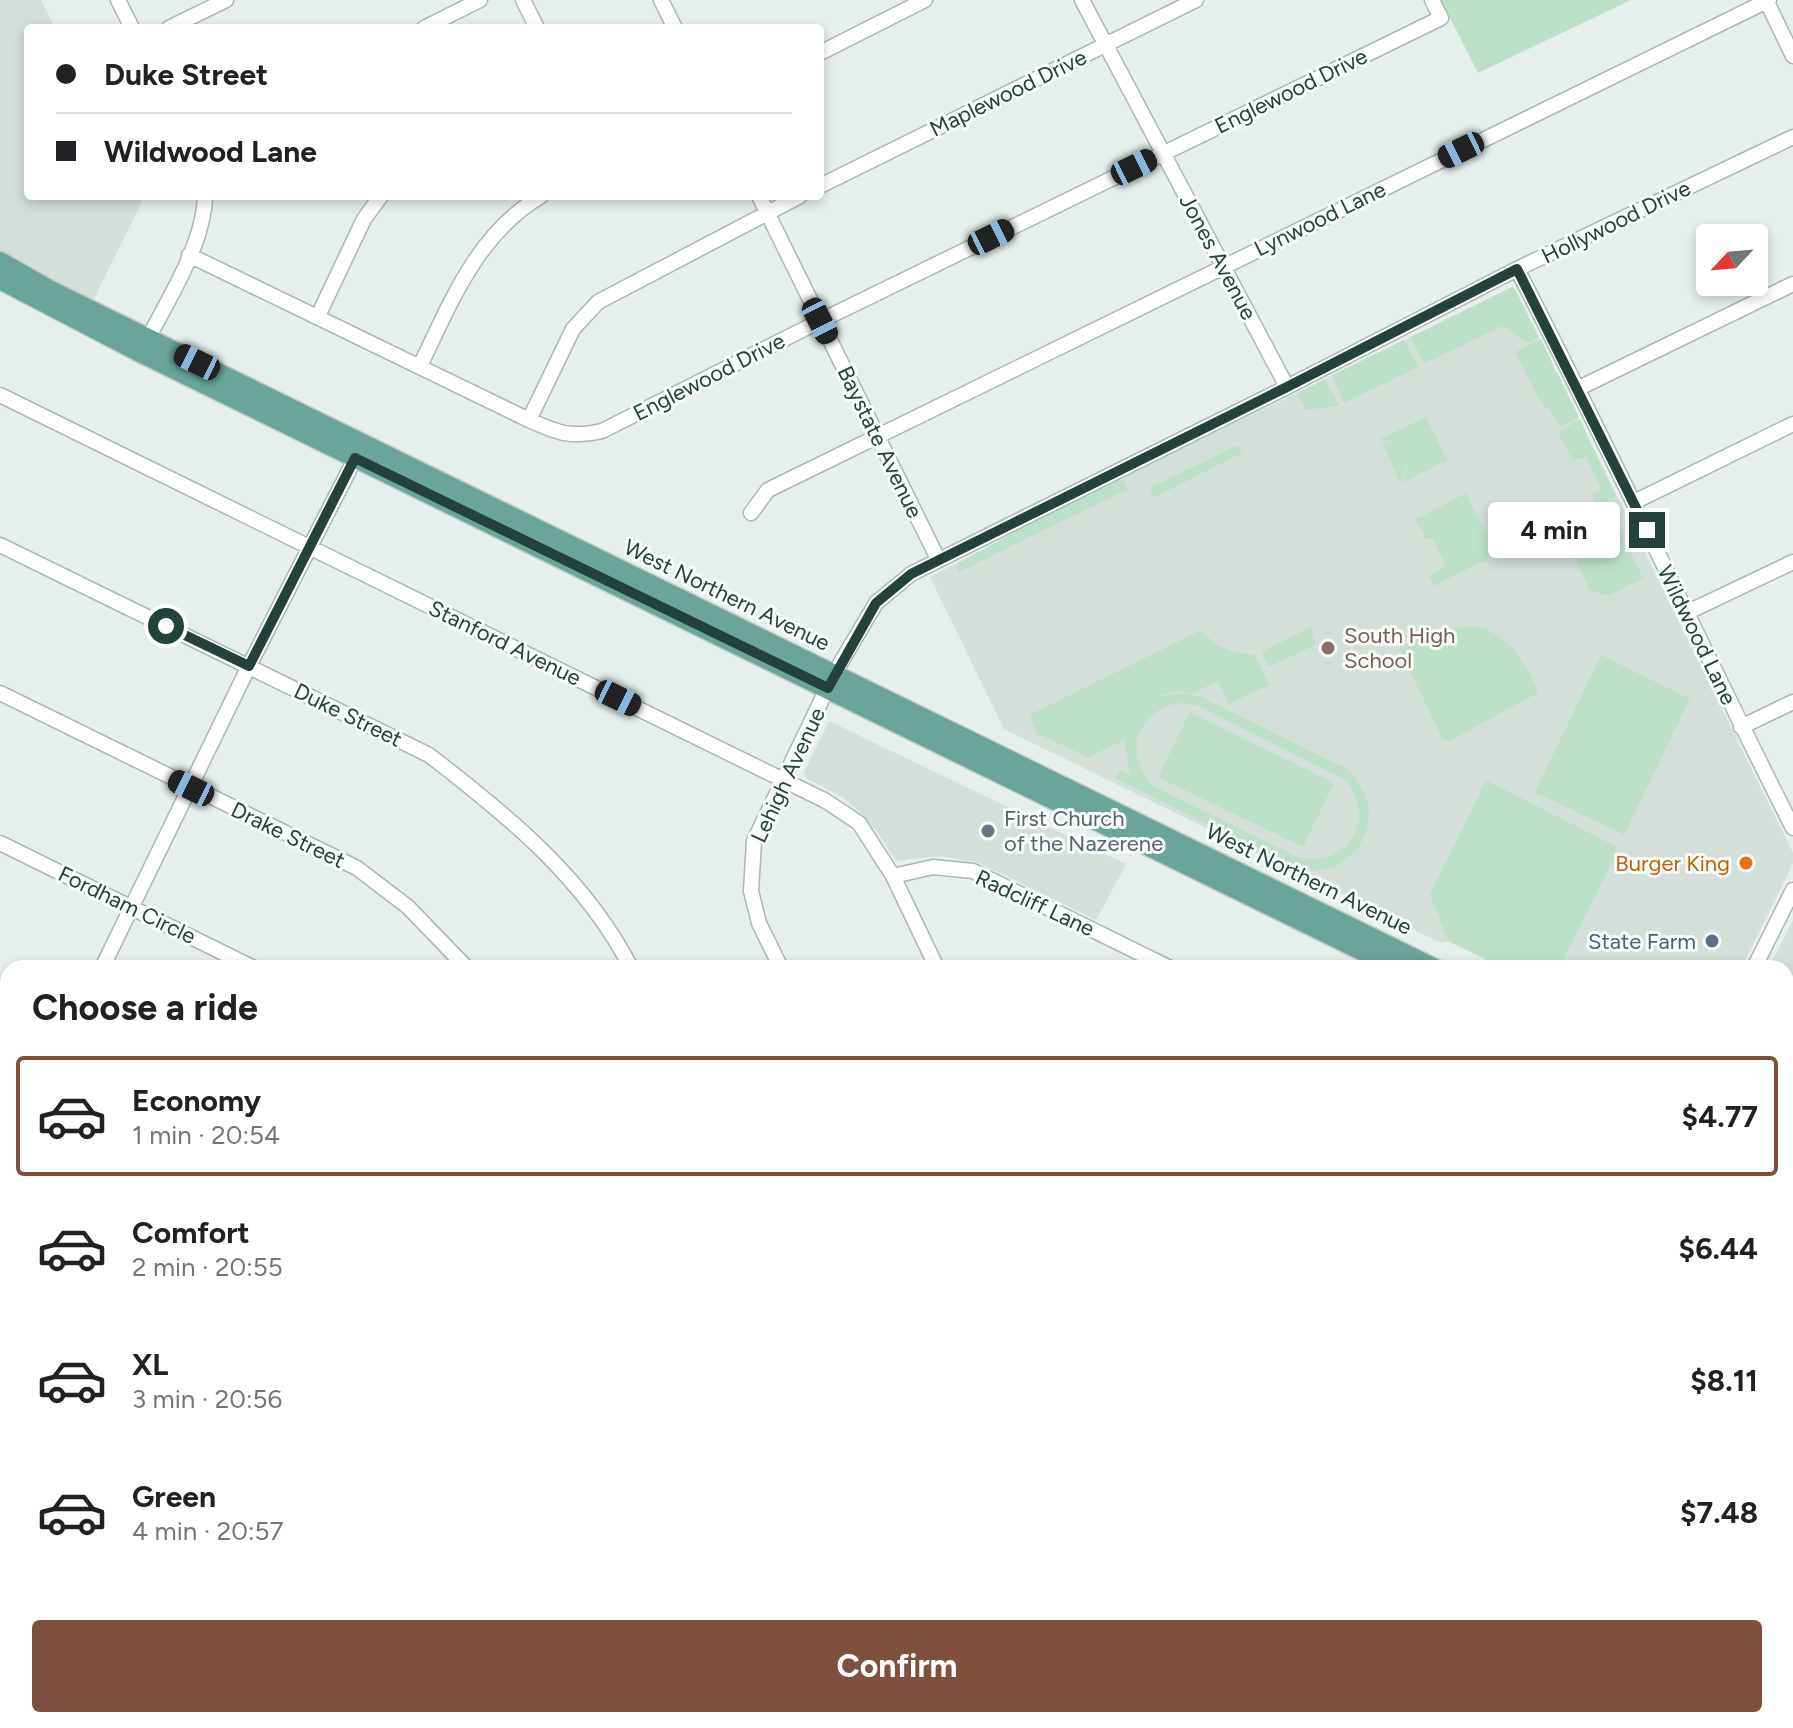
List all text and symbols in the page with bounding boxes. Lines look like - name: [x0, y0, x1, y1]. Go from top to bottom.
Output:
- street label: Englewood Drive: [1210, 42, 1372, 140]
- street label: Maplewood Drive: [925, 43, 1091, 143]
- text: Duke Street: [104, 56, 268, 93]
- car: [1434, 129, 1488, 171]
- text: Wildwood Lane: [104, 133, 317, 170]
- car: [1107, 146, 1161, 188]
- street label: Hollywood Drive: [1537, 174, 1695, 270]
- street label: Lynwood Lane: [1250, 176, 1390, 262]
- street label: Jones Avenue: [1174, 190, 1262, 324]
- car: [964, 216, 1018, 258]
- north arrow: [1696, 224, 1768, 296]
- map controls: [1696, 224, 1768, 296]
- car: [798, 294, 842, 348]
- street label: Englewood Drive: [629, 327, 789, 427]
- car: [170, 341, 224, 383]
- street label: Baystate Avenue: [832, 362, 928, 522]
- callout: 4 min: [1487, 502, 1619, 558]
- route end: [1629, 512, 1665, 548]
- text: 4 min: [1521, 514, 1587, 546]
- street label: West Northern Avenue: [620, 533, 834, 657]
- street label: Wildwood Lane: [1652, 561, 1742, 709]
- street label: Stanford Avenue: [424, 594, 586, 692]
- route start: [148, 608, 184, 644]
- place label: South High School: [1344, 622, 1455, 674]
- marker: South High School: [1319, 639, 1337, 657]
- street label: Duke Street: [290, 677, 406, 753]
- car: [591, 677, 645, 719]
- street label: Lehigh Avenue: [745, 703, 831, 847]
- car: [164, 767, 218, 809]
- street label: Drake Street: [227, 796, 349, 874]
- place label: First Church of the Nazerene: [1004, 805, 1163, 857]
- street label: West Northern Avenue: [1202, 817, 1416, 941]
- marker: First Church of the Nazerene: [979, 822, 997, 840]
- place label: Burger King: [1615, 850, 1730, 877]
- marker: Burger King: [1737, 854, 1755, 872]
- street label: Fordham Circle: [54, 860, 200, 950]
- street label: Radcliff Lane: [971, 864, 1099, 942]
- place label: State Farm: [1588, 928, 1696, 955]
- marker: State Farm: [1703, 932, 1721, 950]
- text: Choose a ride: [32, 986, 258, 1029]
- icon: car: [36, 1080, 108, 1152]
- text: Economy: [132, 1082, 261, 1119]
- text: $4.77: [1682, 1098, 1758, 1135]
- text: 1 min · 20:54: [132, 1119, 280, 1151]
- icon: car: [36, 1212, 108, 1284]
- text: Comfort: [132, 1214, 250, 1251]
- text: $6.44: [1679, 1230, 1758, 1267]
- text: 2 min · 20:55: [132, 1251, 283, 1283]
- icon: car: [36, 1344, 108, 1416]
- text: XL: [132, 1346, 168, 1383]
- text: $8.11: [1690, 1362, 1758, 1399]
- text: 3 min · 20:56: [132, 1383, 282, 1415]
- icon: car: [36, 1476, 108, 1548]
- text: Green: [132, 1478, 216, 1515]
- text: $7.48: [1680, 1494, 1758, 1531]
- text: 4 min · 20:57: [132, 1515, 283, 1547]
- button: Confirm: [32, 1620, 1762, 1712]

